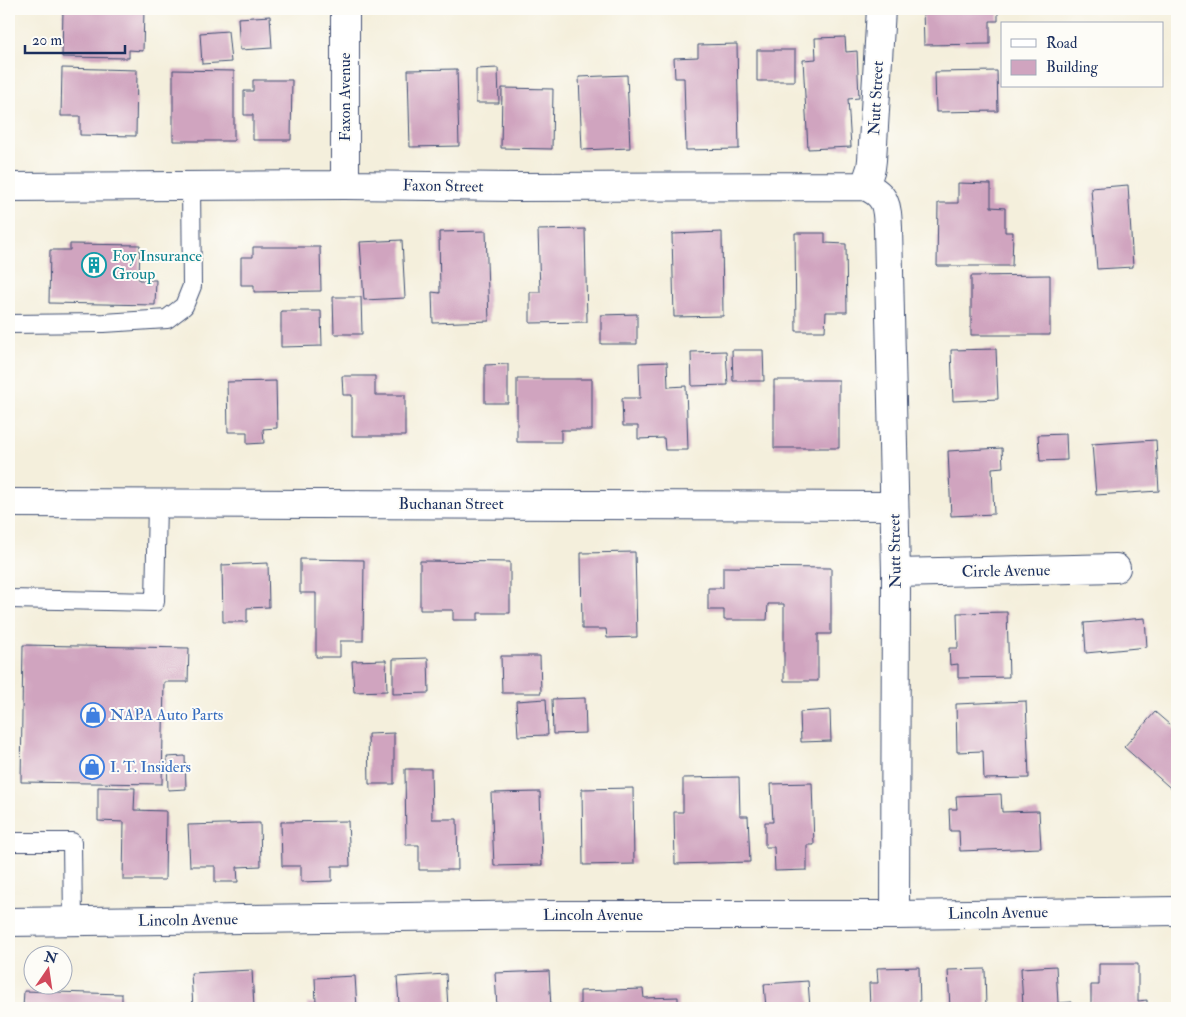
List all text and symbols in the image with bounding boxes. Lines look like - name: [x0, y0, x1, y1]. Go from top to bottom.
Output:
- scale bar: [25, 22, 125, 54]
- legend: [1001, 22, 1164, 88]
- text: 20 m: [32, 31, 62, 50]
- text: Road: [1046, 34, 1078, 53]
- street label: Faxon Avenue: [335, 52, 355, 141]
- text: Building: [1046, 58, 1098, 77]
- street label: Nutt Street: [864, 60, 888, 136]
- street label: Faxon Street: [402, 175, 484, 197]
- place label: Foy Insurance Group: [112, 246, 202, 285]
- building icon: Foy Insurance Group: [81, 252, 107, 278]
- street label: Buchanan Street: [398, 494, 504, 514]
- street label: Nutt Street: [884, 514, 906, 588]
- street label: Circle Avenue: [962, 560, 1051, 582]
- shop icon: NAPA Auto Parts: [80, 702, 106, 728]
- place label: NAPA Auto Parts: [110, 705, 223, 725]
- shop icon: I. T. Insiders: [79, 754, 105, 780]
- place label: I. T. Insiders: [110, 757, 191, 777]
- street label: Lincoln Avenue: [948, 902, 1049, 924]
- street label: Lincoln Avenue: [543, 905, 643, 925]
- street label: Lincoln Avenue: [138, 909, 239, 931]
- north arrow: [22, 944, 72, 994]
- text: N: [42, 948, 59, 968]

